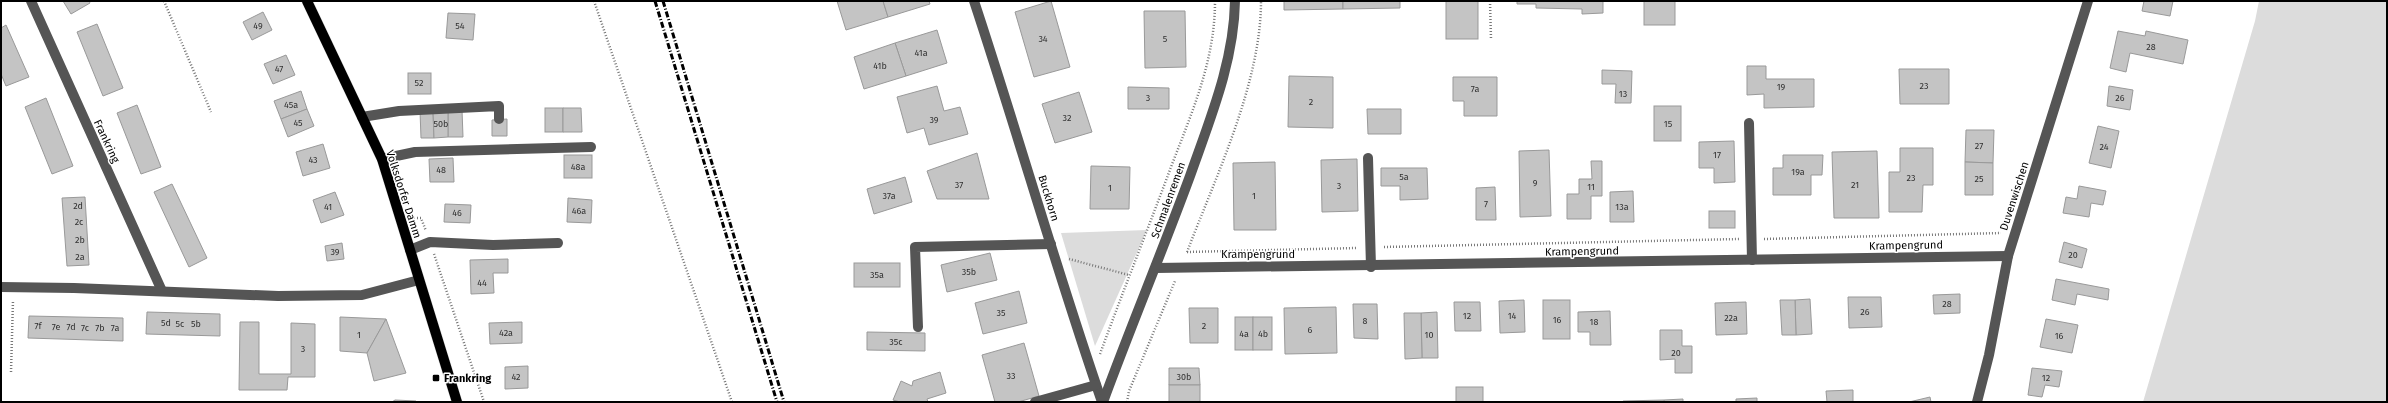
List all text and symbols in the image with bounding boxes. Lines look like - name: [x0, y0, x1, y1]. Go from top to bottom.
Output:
- house number: 49: [253, 21, 263, 31]
- house number: 54: [455, 21, 465, 31]
- house number: 34: [1038, 34, 1048, 44]
- house number: 5: [1163, 34, 1168, 44]
- house number: 28: [2146, 42, 2156, 52]
- house number: 41a: [914, 48, 928, 58]
- house number: 41b: [873, 61, 887, 71]
- house number: 47: [275, 64, 283, 74]
- house number: 52: [415, 78, 423, 88]
- house number: 23: [1920, 81, 1928, 91]
- house number: 19: [1777, 82, 1786, 92]
- house number: 7a: [1471, 84, 1479, 94]
- house number: 13: [1619, 89, 1627, 99]
- house number: 3: [1146, 93, 1150, 103]
- house number: 26: [2115, 93, 2125, 103]
- house number: 2: [1309, 97, 1313, 107]
- house number: 45a: [284, 100, 298, 110]
- house number: 32: [1063, 113, 1071, 123]
- house number: 39: [929, 115, 939, 125]
- street label: Frankring: [91, 117, 122, 165]
- house number: 45: [293, 118, 303, 128]
- house number: 50b: [434, 119, 448, 129]
- house number: 15: [1664, 119, 1673, 129]
- house number: 27: [1975, 141, 1983, 151]
- house number: 24: [2099, 142, 2109, 152]
- street label: Volksdorfer Damm: [383, 148, 424, 240]
- house number: 17: [1713, 150, 1721, 160]
- house number: 43: [308, 155, 318, 165]
- street label: Schmalenremen: [1149, 160, 1188, 240]
- street label: Duvenwischen: [1997, 160, 2032, 232]
- house number: 48a: [571, 162, 585, 172]
- house number: 48: [436, 165, 446, 175]
- house number: 19a: [1791, 167, 1805, 177]
- house number: 5a: [1399, 172, 1409, 182]
- house number: 23: [1907, 173, 1915, 183]
- street label: Buckhorn: [1035, 174, 1062, 223]
- house number: 25: [1975, 174, 1984, 184]
- house number: 9: [1533, 178, 1538, 188]
- house number: 37: [955, 180, 963, 190]
- house number: 21: [1851, 180, 1859, 190]
- house number: 3: [1337, 181, 1341, 191]
- house number: 11: [1587, 182, 1595, 192]
- house number: 1: [1108, 183, 1112, 193]
- house number: 37a: [882, 191, 896, 201]
- house number: 1: [1252, 191, 1256, 201]
- house number: 7: [1484, 199, 1488, 209]
- house number: 2d: [73, 201, 83, 211]
- house number: 41: [324, 202, 332, 212]
- house number: 13a: [1615, 202, 1629, 212]
- house number: 46a: [572, 206, 586, 216]
- house number: 46: [452, 208, 462, 218]
- house number: 2c: [75, 217, 84, 227]
- house number: 2b: [75, 235, 85, 245]
- street label: Krampengrund: [1869, 238, 1943, 253]
- street label: Krampengrund: [1545, 244, 1619, 259]
- house number: 39: [330, 247, 340, 257]
- street label: Krampengrund: [1221, 248, 1295, 261]
- house number: 20: [2068, 250, 2078, 260]
- house number: 2a: [75, 252, 85, 262]
- house number: 35b: [962, 267, 976, 277]
- house number: 35a: [870, 270, 884, 280]
- house number: 44: [477, 278, 487, 288]
- house number: 28: [1942, 299, 1952, 309]
- house number: 26: [1860, 307, 1870, 317]
- house number: 35: [996, 308, 1006, 318]
- house number: 12: [1463, 311, 1471, 321]
- house number: 14: [1508, 311, 1517, 321]
- house number: 22a: [1724, 313, 1738, 323]
- house number: 16: [1553, 315, 1562, 325]
- house number: 8: [1363, 316, 1368, 326]
- house number: 18: [1590, 317, 1598, 327]
- house number: 5d: [161, 318, 171, 328]
- house number: 5c: [176, 319, 185, 329]
- house number: 5b: [191, 319, 201, 329]
- house number: 7f: [34, 321, 42, 331]
- house number: 2: [1202, 321, 1206, 331]
- house number: 7e: [52, 322, 60, 332]
- house number: 7d: [66, 322, 76, 332]
- house number: 7c: [81, 323, 90, 333]
- house number: 7b: [95, 323, 105, 333]
- house number: 7a: [111, 323, 119, 333]
- house number: 6: [1308, 325, 1313, 335]
- house number: 42a: [499, 328, 513, 338]
- house number: 4a: [1239, 329, 1249, 339]
- house number: 4b: [1258, 329, 1268, 339]
- house number: 1: [357, 330, 361, 340]
- house number: 10: [1425, 330, 1433, 340]
- house number: 16: [2055, 331, 2064, 341]
- house number: 35c: [889, 337, 903, 347]
- house number: 3: [301, 344, 305, 354]
- house number: 20: [1671, 348, 1681, 358]
- house number: 33: [1007, 371, 1015, 381]
- place label: Frankring: [444, 372, 492, 385]
- house number: 42: [511, 372, 521, 382]
- house number: 30b: [1177, 372, 1191, 382]
- marker: Frankring: [431, 373, 441, 383]
- house number: 12: [2042, 373, 2050, 383]

